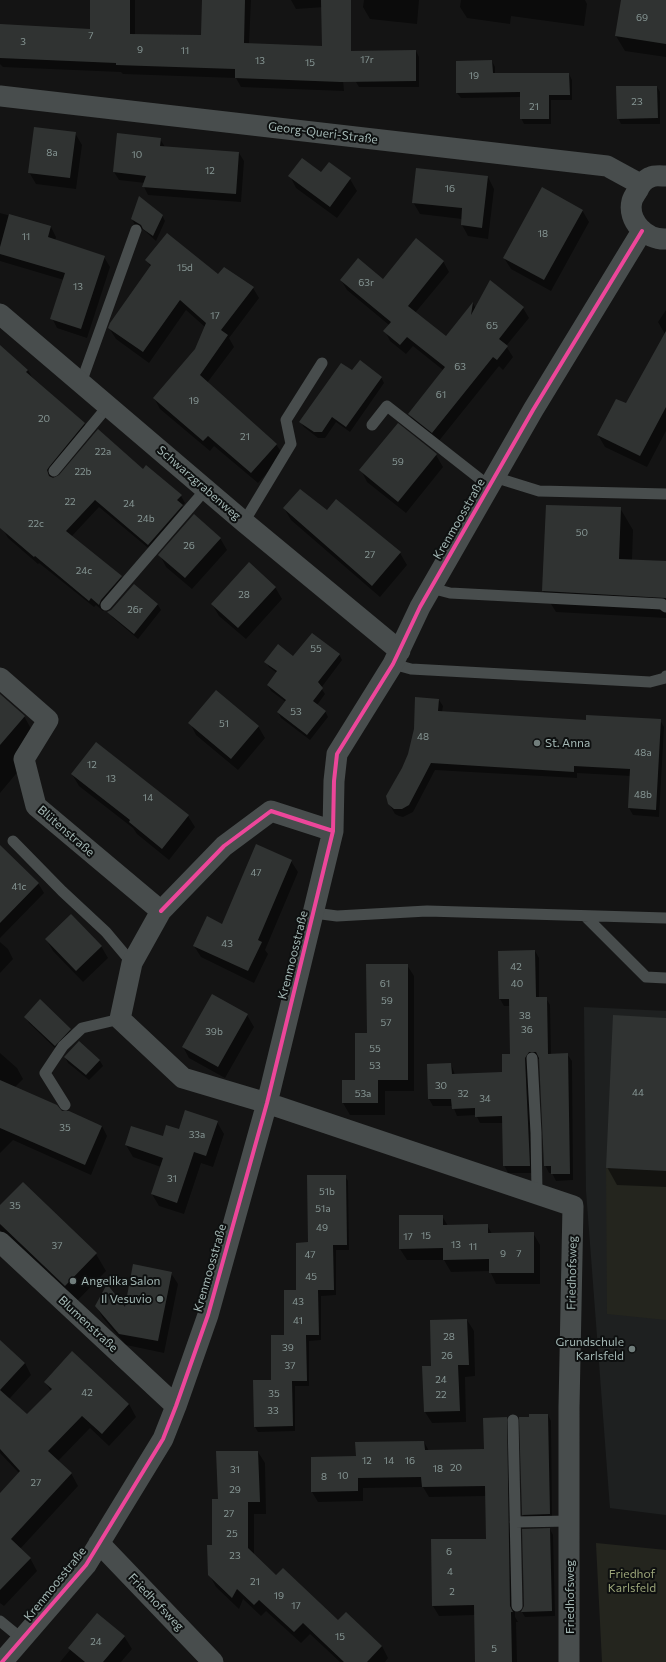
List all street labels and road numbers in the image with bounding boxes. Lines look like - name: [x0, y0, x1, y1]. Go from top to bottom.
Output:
- street label: Georg-Queri-Straße: [267, 119, 379, 147]
- street label: Schwarzgrabenweg: [154, 443, 244, 523]
- street label: Krenmoosstraße: [430, 476, 488, 562]
- street label: Blütenstraße: [35, 802, 97, 860]
- street label: Krenmoosstraße: [275, 909, 311, 1001]
- street label: Krenmoosstraße: [191, 1222, 229, 1314]
- street label: Friedhofsweg: [564, 1236, 580, 1310]
- street label: Blumenstraße: [55, 1293, 121, 1355]
- street label: Krenmoosstraße: [21, 1544, 89, 1624]
- street label: Friedhofsweg: [563, 1560, 577, 1634]
- street label: Friedhofsweg: [125, 1570, 187, 1634]

